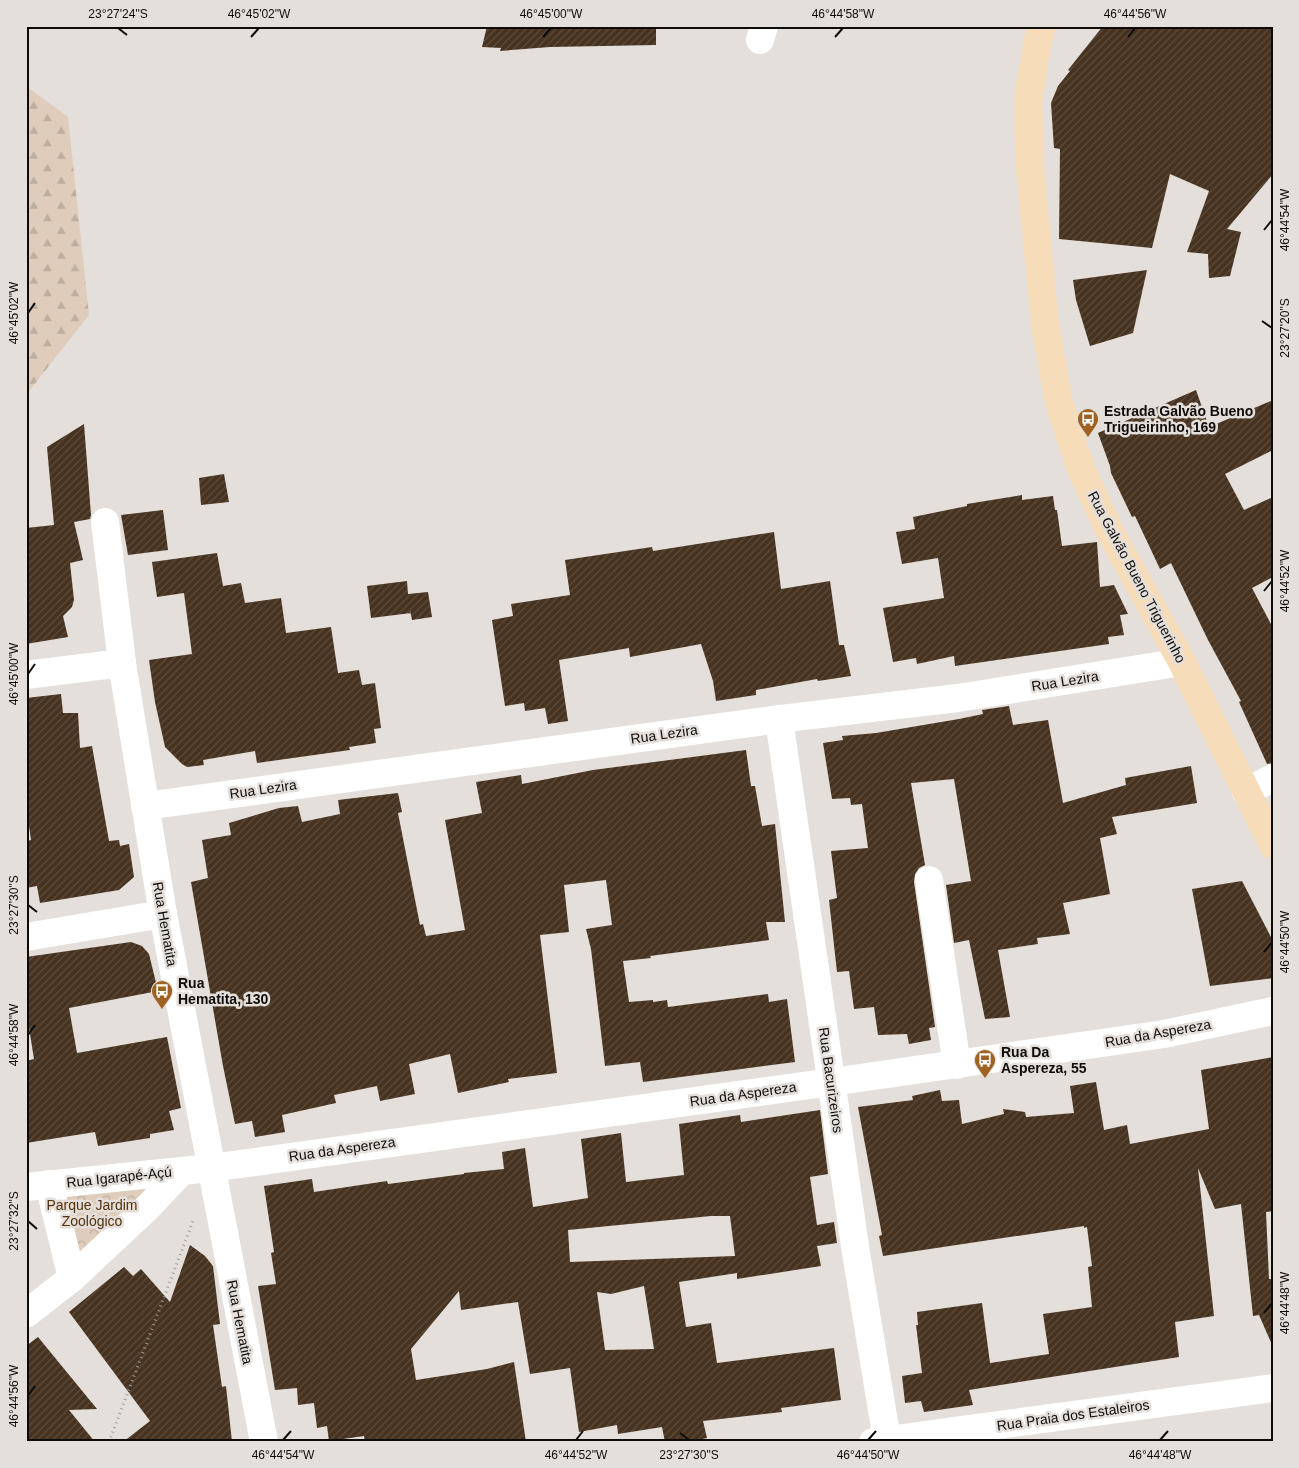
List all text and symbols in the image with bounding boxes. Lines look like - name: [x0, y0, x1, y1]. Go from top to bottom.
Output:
- text: 23°27'24"S: [88, 7, 148, 21]
- text: 46°45'02"W: [228, 7, 291, 21]
- text: 46°45'00"W: [520, 7, 583, 21]
- text: 46°44'58"W: [812, 7, 875, 21]
- text: 46°44'56"W: [1104, 7, 1167, 21]
- text: 46°44'54"W: [1278, 188, 1292, 251]
- text: 46°45'02"W: [7, 281, 21, 344]
- text: 23°27'20"S: [1278, 298, 1292, 358]
- place label: Estrada Galvão Bueno Trigueirinho, 169: [1104, 403, 1253, 435]
- bus stop icon: Estrada Galvão Bueno Trigueirinho, 169: [1076, 407, 1100, 438]
- street label: Rua Galvão Bueno Triguerinho: [1085, 488, 1189, 666]
- text: 46°44'52"W: [1278, 549, 1292, 612]
- text: 46°45'00"W: [7, 642, 21, 705]
- street label: Rua Lezira: [1030, 668, 1100, 694]
- street label: Rua Lezira: [629, 721, 699, 747]
- street label: Rua Lezira: [228, 776, 298, 802]
- text: 23°27'30"S: [7, 875, 21, 935]
- street label: Rua Hematita: [150, 880, 180, 968]
- text: 46°44'50"W: [1278, 910, 1292, 973]
- place label: Rua Hematita, 130: [178, 975, 268, 1007]
- bus stop icon: Rua Hematita, 130: [150, 979, 174, 1010]
- text: 46°44'58"W: [7, 1003, 21, 1066]
- street label: Rua da Aspereza: [1104, 1016, 1212, 1050]
- street label: Rua Bacurizeiros: [816, 1026, 846, 1134]
- place label: Rua Da Aspereza, 55: [1001, 1044, 1087, 1076]
- bus stop icon: Rua Da Aspereza, 55: [973, 1048, 997, 1079]
- street label: Rua da Aspereza: [689, 1079, 798, 1109]
- street label: Rua da Aspereza: [288, 1134, 397, 1164]
- street label: Rua Igarapé-Açú: [66, 1164, 172, 1190]
- text: 23°27'32"S: [7, 1191, 21, 1251]
- park label: Parque Jardim Zoológico: [46, 1197, 138, 1229]
- text: 46°44'48"W: [1278, 1271, 1292, 1334]
- street label: Rua Hematita: [224, 1278, 256, 1366]
- text: 46°44'56"W: [7, 1364, 21, 1427]
- street label: Rua Praia dos Estaleiros: [996, 1396, 1150, 1434]
- text: 46°44'54"W: [252, 1448, 315, 1462]
- text: 46°44'52"W: [545, 1448, 608, 1462]
- text: 23°27'30"S: [659, 1448, 719, 1462]
- text: 46°44'50"W: [837, 1448, 900, 1462]
- text: 46°44'48"W: [1129, 1448, 1192, 1462]

